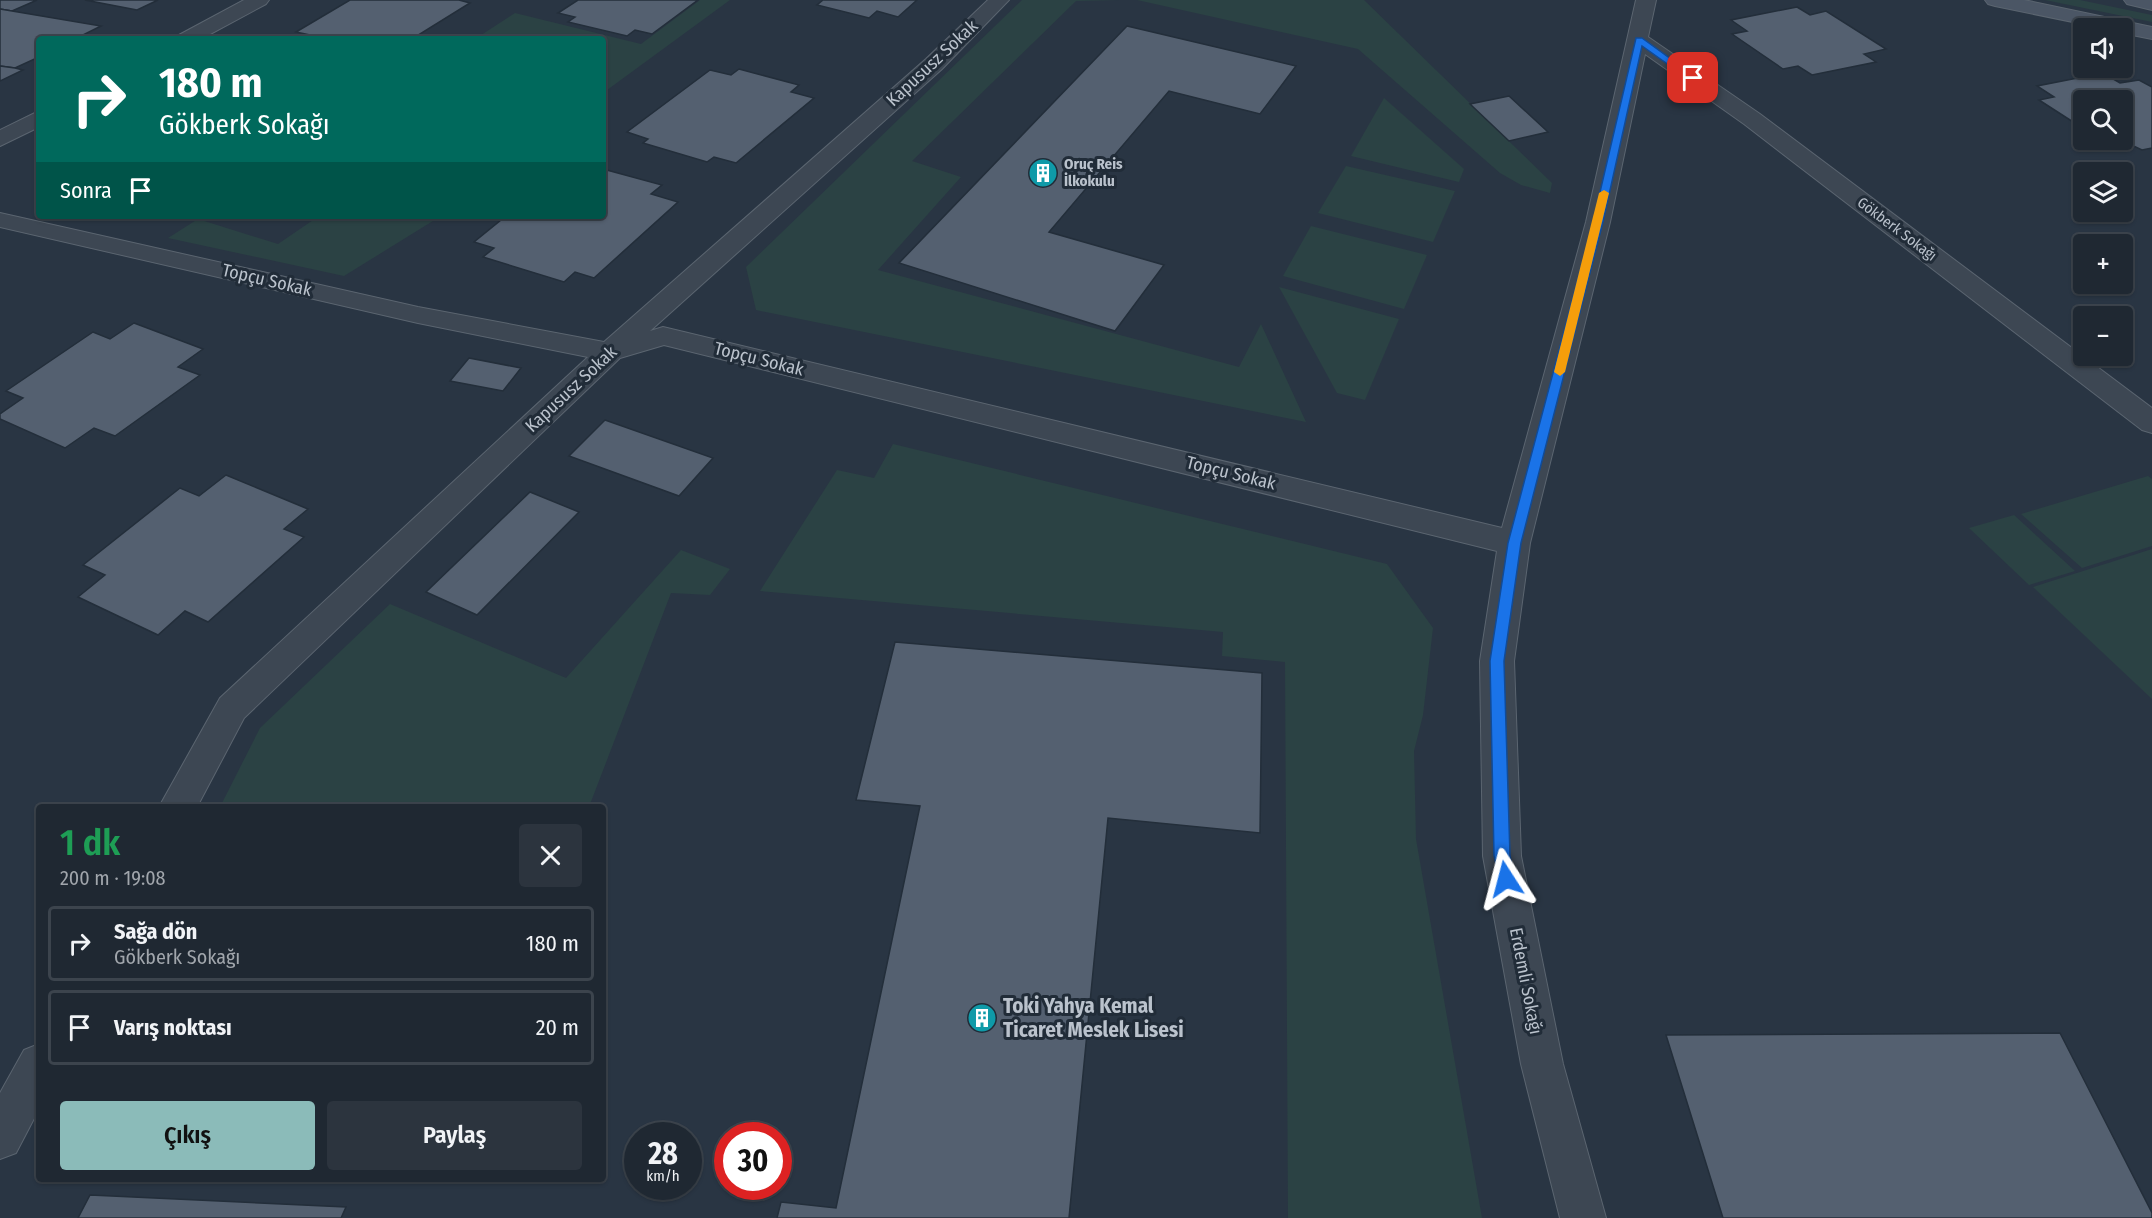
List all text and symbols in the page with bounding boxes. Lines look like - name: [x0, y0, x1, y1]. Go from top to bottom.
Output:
- street label: Kapususz Sokak: [882, 15, 983, 111]
- map controls: [2073, 18, 2133, 366]
- button: sound: [2073, 18, 2133, 78]
- pin: [1667, 52, 1718, 103]
- text: 180 m: [159, 58, 263, 108]
- icon: right: [60, 60, 138, 138]
- icon: arrive: [1676, 61, 1709, 94]
- button: search: [2073, 90, 2133, 150]
- text: Gökberk Sokağı: [159, 109, 330, 141]
- place label: Oruç Reis İlkokulu: [1064, 155, 1123, 190]
- building icon: Oruç Reis İlkokulu: [1027, 157, 1059, 189]
- button: layers: [2073, 162, 2133, 222]
- icon: arrive: [124, 174, 157, 207]
- text: Sonra: [60, 177, 112, 204]
- street label: Gökberk Sokağı: [1854, 193, 1940, 265]
- button: +: [2073, 234, 2133, 294]
- street label: Topçu Sokak: [220, 259, 315, 301]
- button: −: [2073, 306, 2133, 366]
- street label: Topçu Sokak: [712, 337, 807, 381]
- street label: Kapususz Sokak: [521, 341, 622, 437]
- street label: Topçu Sokak: [1184, 451, 1279, 495]
- text: 1 dk: [60, 821, 120, 865]
- button: close: [519, 824, 582, 887]
- position arrow: [1474, 847, 1538, 911]
- text: 200 m · 19:08: [60, 866, 166, 890]
- text: Sağa dön: [114, 918, 197, 945]
- street label: Erdemli Sokağı: [1505, 926, 1547, 1036]
- icon: right: [63, 927, 96, 960]
- text: 180 m: [526, 930, 579, 957]
- text: Gökberk Sokağı: [114, 945, 240, 969]
- place label: Toki Yahya Kemal Ticaret Meslek Lisesi: [1003, 993, 1184, 1043]
- building icon: Toki Yahya Kemal Ticaret Meslek Lisesi: [966, 1002, 998, 1034]
- icon: arrive: [63, 1011, 96, 1044]
- text: Varış noktası: [114, 1014, 232, 1041]
- text: 20 m: [536, 1014, 579, 1041]
- button: Çıkış: [60, 1101, 315, 1170]
- button: Paylaş: [327, 1101, 582, 1170]
- speed limit sign: 30: [714, 1122, 792, 1200]
- text: 28: [648, 1136, 678, 1172]
- text: km/h: [646, 1167, 680, 1185]

